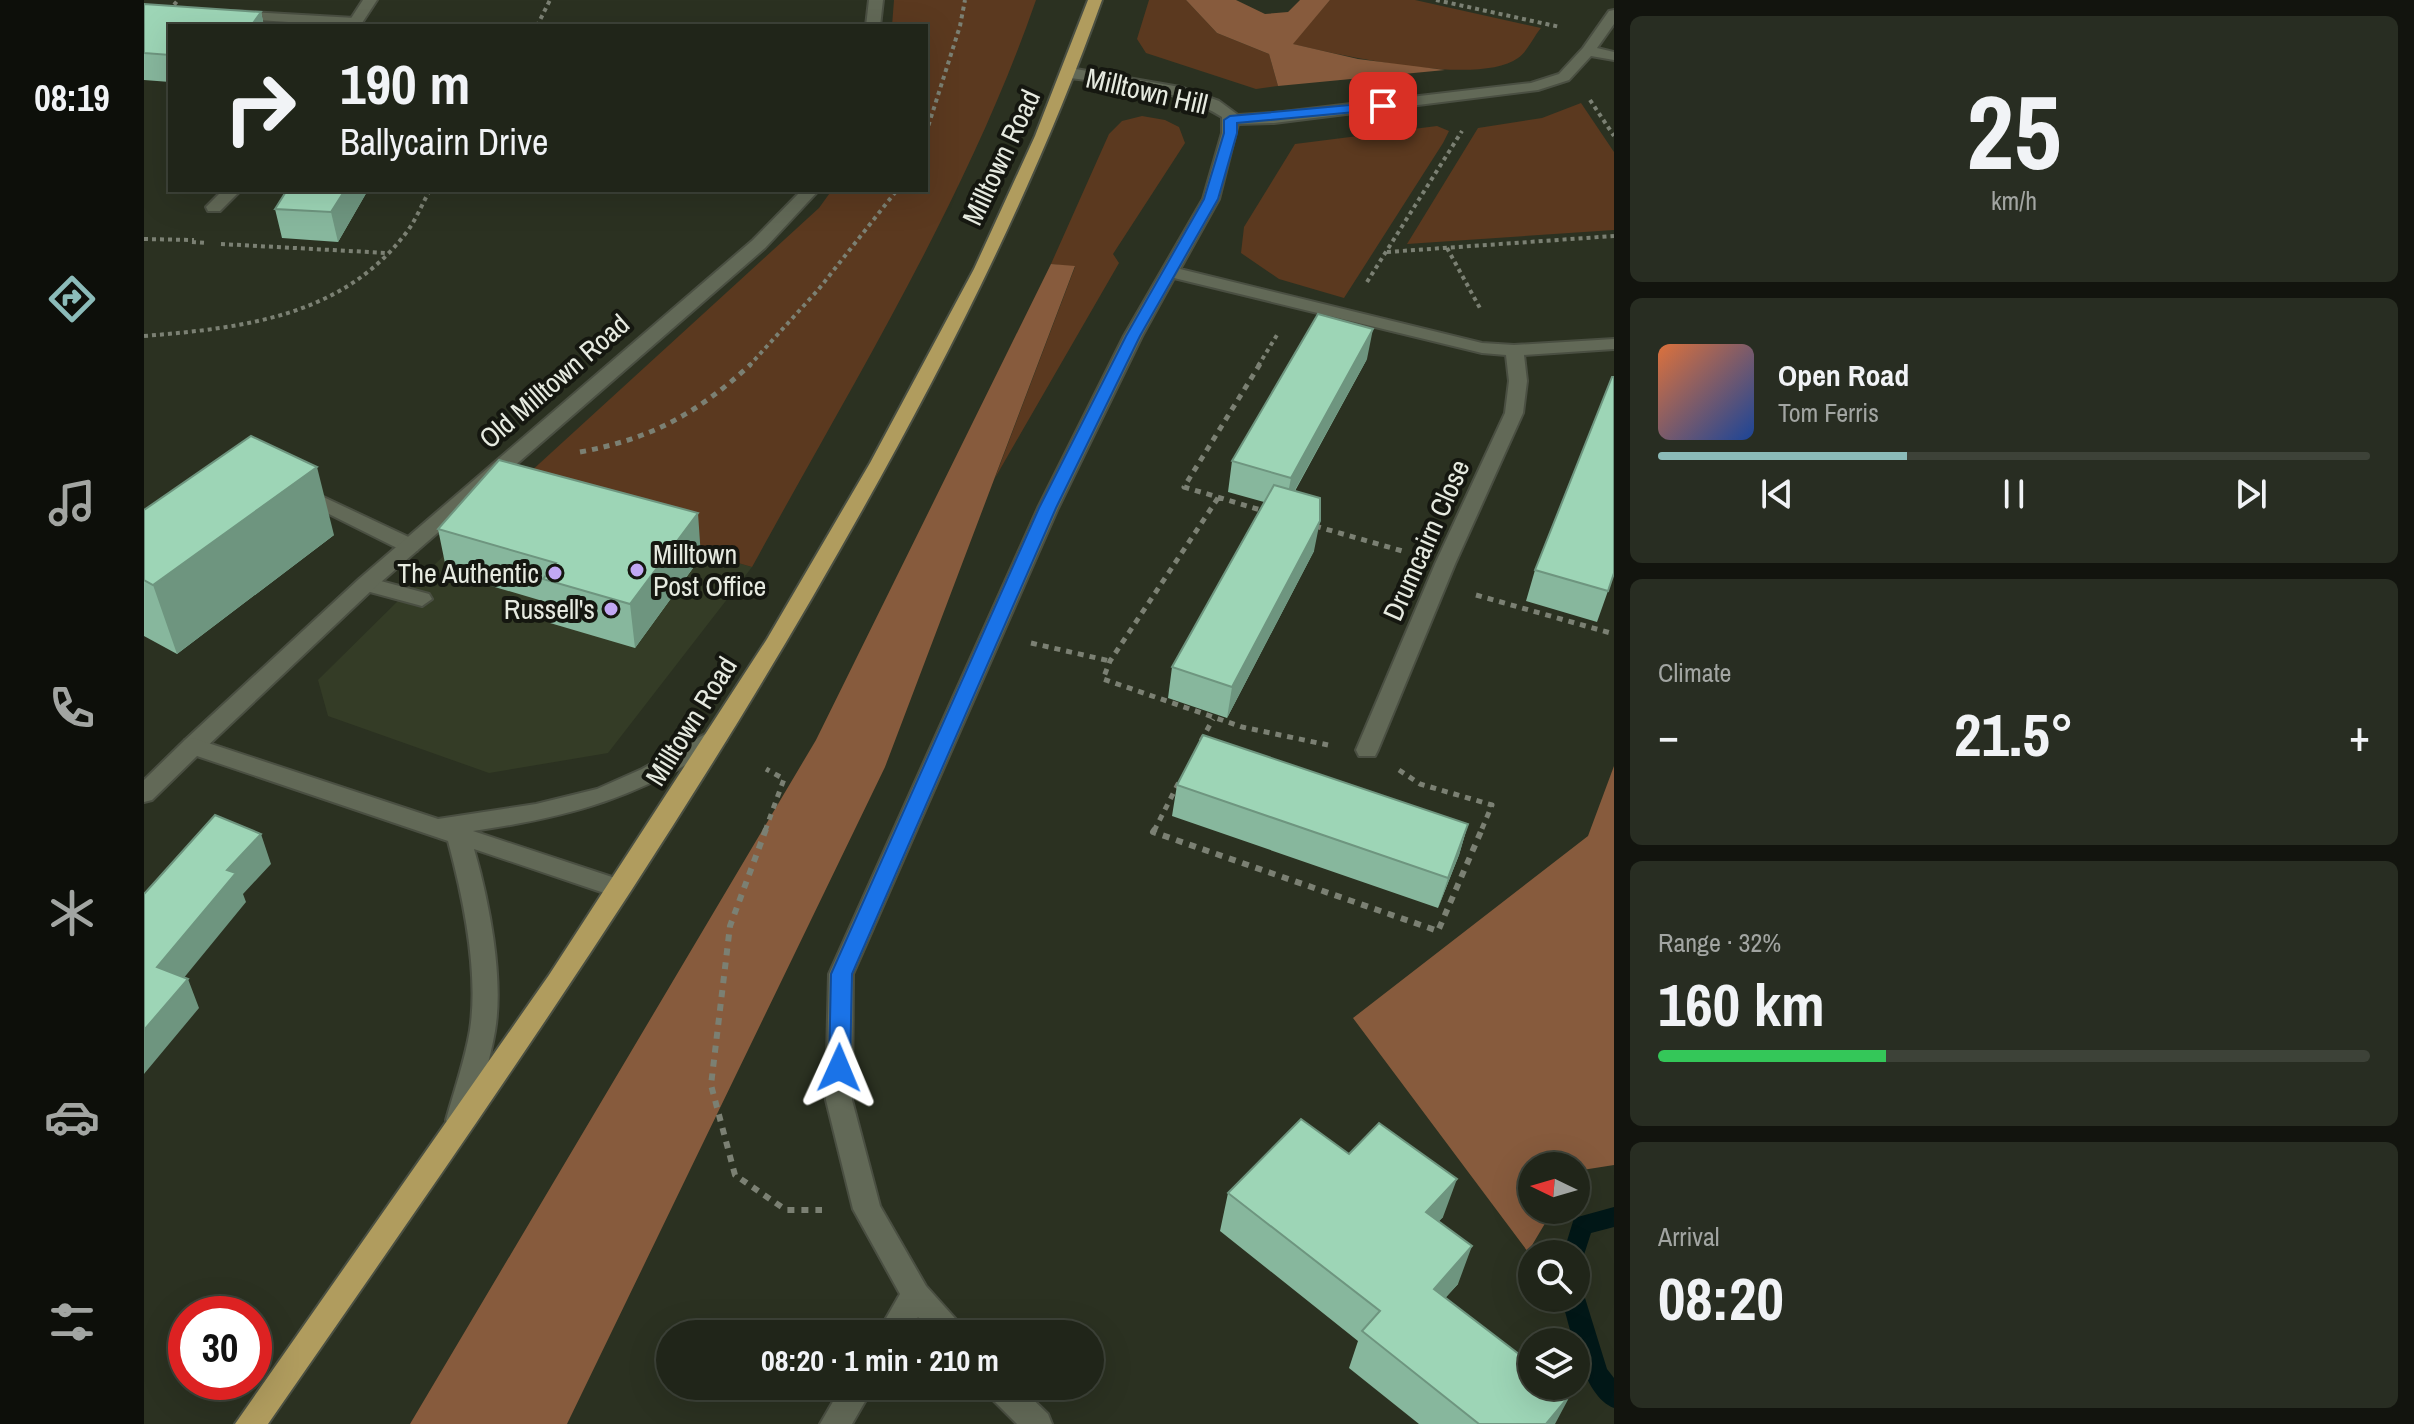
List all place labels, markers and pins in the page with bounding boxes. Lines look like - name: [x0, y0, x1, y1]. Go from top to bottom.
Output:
- pin: [1349, 72, 1417, 140]
- place label: Milltown Post Office: [653, 535, 766, 605]
- place label: The Authentic: [397, 554, 539, 592]
- marker: Milltown Post Office: [628, 561, 646, 579]
- marker: The Authentic: [546, 564, 564, 582]
- place label: Russell's: [504, 590, 595, 628]
- marker: Russell's: [602, 600, 620, 618]

